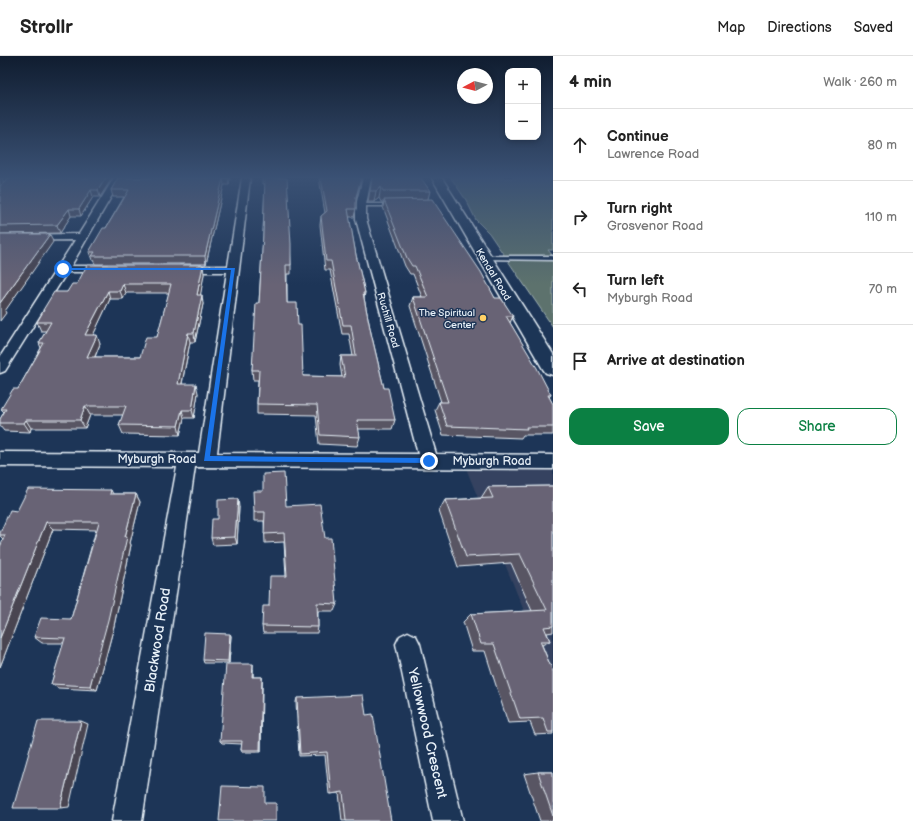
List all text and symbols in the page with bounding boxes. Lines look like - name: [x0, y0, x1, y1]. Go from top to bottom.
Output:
- text: Strollr: [20, 16, 73, 39]
- text: Map: [717, 19, 745, 36]
- text: Directions: [767, 19, 832, 36]
- text: Saved: [854, 19, 893, 36]
- north arrow: [457, 68, 493, 104]
- map controls: [505, 68, 541, 140]
- button: +: [505, 68, 541, 104]
- text: 4 min: [569, 72, 612, 92]
- text: Walk · 260 m: [823, 74, 897, 90]
- button: −: [505, 104, 541, 140]
- text: Continue: [607, 127, 669, 146]
- icon: ahead: [569, 134, 591, 156]
- text: 80 m: [868, 137, 897, 153]
- text: Lawrence Road: [607, 146, 699, 162]
- text: Turn right: [607, 199, 672, 218]
- icon: right: [569, 206, 591, 228]
- text: 110 m: [865, 209, 897, 225]
- text: Grosvenor Road: [607, 218, 703, 234]
- street label: Kendal Road: [473, 246, 513, 303]
- route start: [54, 260, 72, 278]
- text: Turn left: [607, 271, 664, 290]
- icon: left: [569, 278, 591, 300]
- text: 70 m: [869, 281, 897, 297]
- text: Myburgh Road: [607, 290, 693, 306]
- street label: Ruchill Road: [374, 291, 402, 350]
- place label: The Spiritual Center: [419, 307, 475, 331]
- marker: The Spiritual Center: [478, 313, 488, 323]
- icon: arrive: [569, 350, 591, 372]
- text: Arrive at destination: [607, 351, 745, 370]
- button: Save: [569, 408, 729, 445]
- button: Share: [737, 408, 897, 445]
- street label: Myburgh Road: [117, 452, 197, 467]
- route end: [420, 452, 438, 470]
- street label: Myburgh Road: [452, 454, 532, 469]
- street label: Blackwood Road: [141, 587, 174, 694]
- street label: Yellowwood Crescent: [404, 665, 451, 801]

